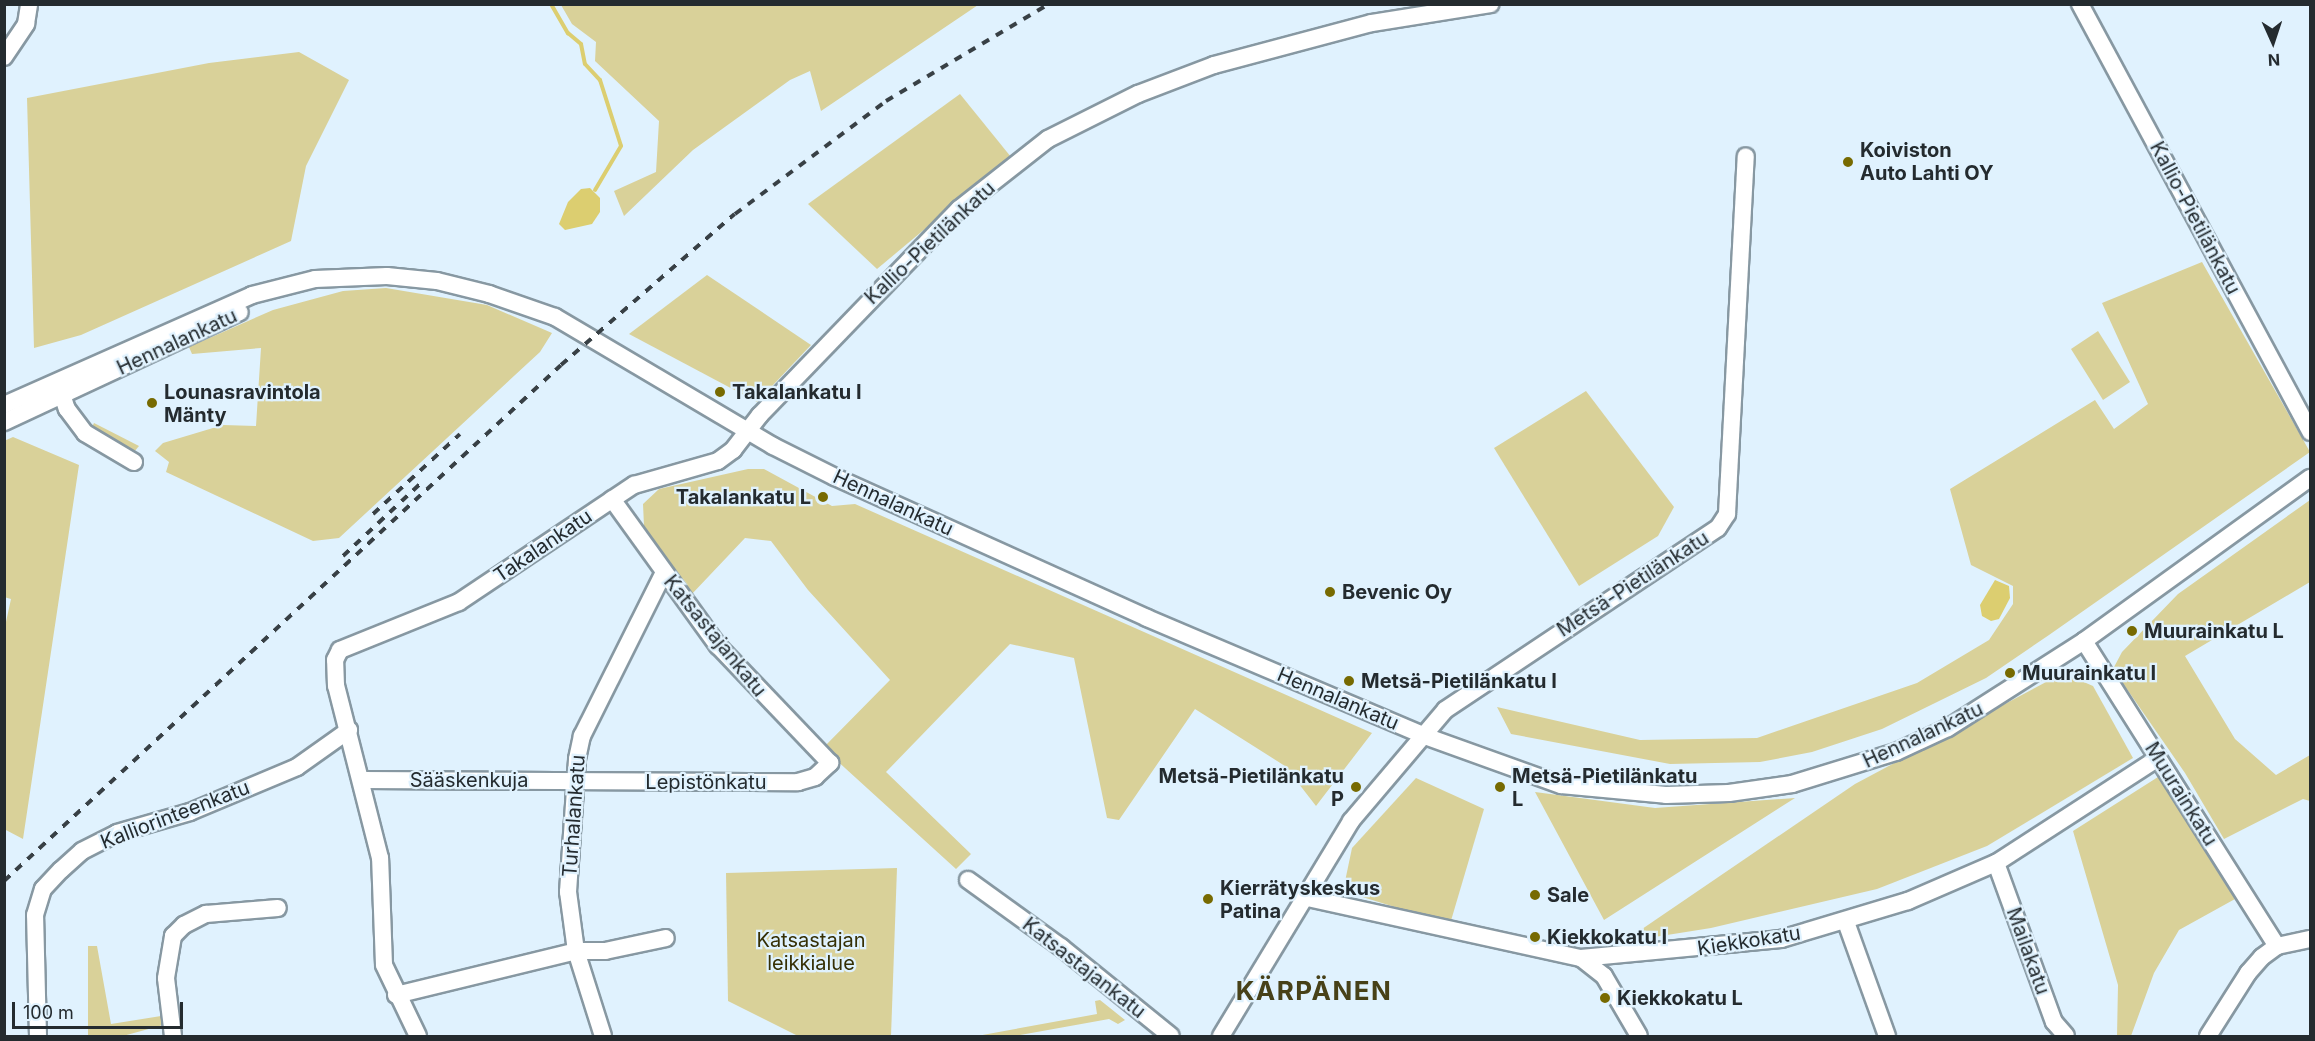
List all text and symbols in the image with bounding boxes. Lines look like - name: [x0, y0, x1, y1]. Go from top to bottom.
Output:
- north arrow: [2243, 12, 2303, 72]
- text: N: [2267, 50, 2281, 70]
- place label: Koiviston Auto Lahti OY: [1860, 138, 1994, 185]
- street label: Kallio-Pietilänkatu: [2145, 138, 2245, 298]
- marker: Koiviston Auto Lahti OY: [1841, 155, 1855, 169]
- street label: Kallio-Pietilänkatu: [860, 176, 1000, 310]
- street label: Hennalankatu: [113, 304, 241, 380]
- place label: Lounasravintola Mänty: [164, 380, 321, 427]
- place label: Takalankatu I: [732, 380, 862, 404]
- marker: Takalankatu I: [713, 385, 727, 399]
- marker: Lounasravintola Mänty: [145, 396, 159, 410]
- street label: Hennalankatu: [829, 465, 957, 541]
- place label: Takalankatu L: [676, 485, 811, 509]
- marker: Takalankatu L: [816, 490, 830, 504]
- street label: Takalankatu: [489, 504, 597, 588]
- street label: Metsä-Pietilänkatu: [1553, 526, 1713, 642]
- street label: Katsastajankatu: [659, 570, 771, 702]
- place label: Bevenic Oy: [1342, 580, 1452, 604]
- marker: Bevenic Oy: [1323, 585, 1337, 599]
- place label: Muurainkatu L: [2144, 619, 2284, 643]
- marker: Muurainkatu L: [2125, 624, 2139, 638]
- place label: Muurainkatu I: [2022, 661, 2156, 685]
- street label: Hennalankatu: [1274, 663, 1402, 735]
- marker: Muurainkatu I: [2003, 666, 2017, 680]
- place label: Metsä-Pietilänkatu I: [1361, 669, 1557, 693]
- marker: Metsä-Pietilänkatu I: [1342, 674, 1356, 688]
- street label: Hennalankatu: [1859, 697, 1987, 773]
- street label: Muurainkatu: [2140, 738, 2222, 850]
- street label: Turhalankatu: [558, 754, 590, 878]
- place label: Metsä-Pietilänkatu P: [1159, 764, 1344, 811]
- place label: Metsä-Pietilänkatu L: [1512, 764, 1697, 811]
- street label: Sääskenkuja: [410, 768, 528, 792]
- street label: Lepistönkatu: [645, 770, 767, 794]
- street label: Kalliorinteenkatu: [97, 776, 253, 854]
- marker: Metsä-Pietilänkatu P: [1349, 780, 1363, 794]
- marker: Metsä-Pietilänkatu L: [1493, 780, 1507, 794]
- place label: Kierrätyskeskus Patina: [1220, 876, 1380, 923]
- place label: Sale: [1547, 883, 1589, 907]
- marker: Sale: [1528, 888, 1542, 902]
- marker: Kierrätyskeskus Patina: [1201, 892, 1215, 906]
- street label: Mailakatu: [2001, 904, 2055, 998]
- street label: Katsastajankatu: [1018, 912, 1150, 1024]
- street label: Kiekkokatu: [1696, 921, 1802, 961]
- place label: Kiekkokatu I: [1547, 925, 1667, 949]
- park label: Katsastajan leikkialue: [756, 929, 866, 976]
- marker: Kiekkokatu I: [1528, 930, 1542, 944]
- district label: KÄRPÄNEN: [1236, 975, 1392, 1007]
- place label: Kiekkokatu L: [1617, 986, 1743, 1010]
- scale bar: [15, 990, 186, 1028]
- marker: Kiekkokatu L: [1598, 991, 1612, 1005]
- text: 100 m: [23, 1002, 74, 1023]

